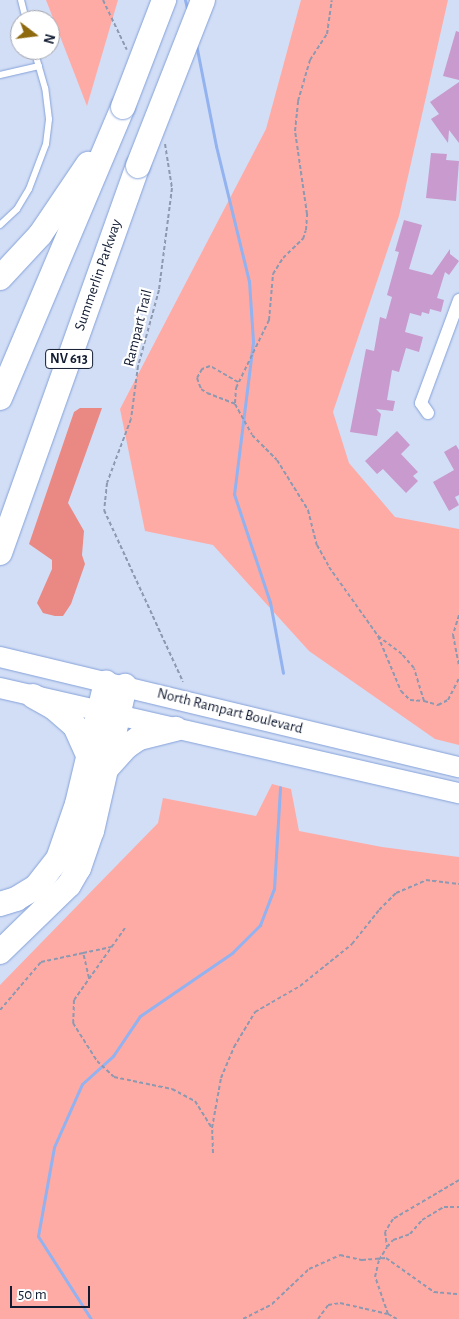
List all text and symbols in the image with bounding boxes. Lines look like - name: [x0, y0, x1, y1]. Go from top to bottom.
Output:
- north arrow: [10, 10, 60, 60]
- text: N: [41, 32, 57, 45]
- street label: Summerlin Parkway: [71, 217, 125, 333]
- street label: Rampart Trail: [120, 288, 156, 368]
- road number: NV 613: [44, 348, 94, 370]
- street label: North Rampart Boulevard: [155, 684, 305, 738]
- scale bar: [12, 1276, 92, 1308]
- text: 50 m: [18, 1287, 47, 1302]

